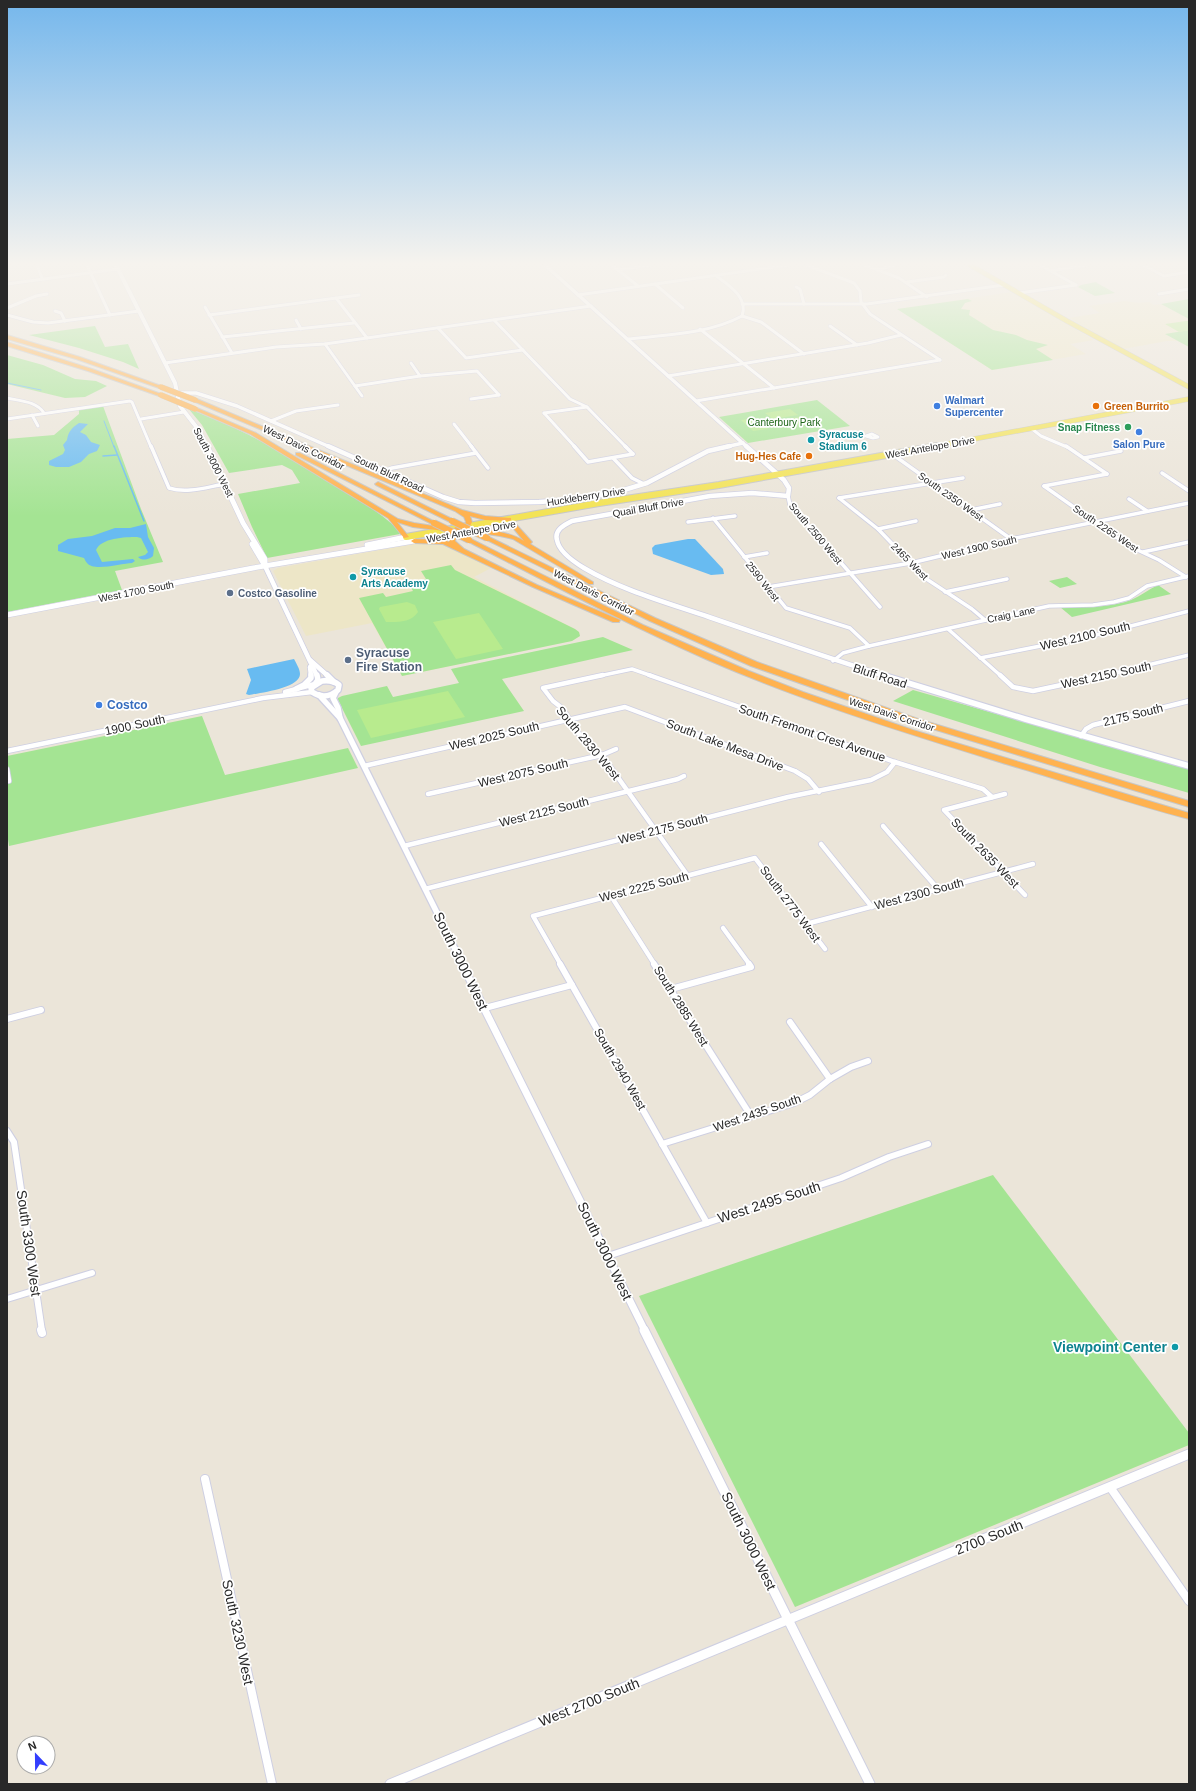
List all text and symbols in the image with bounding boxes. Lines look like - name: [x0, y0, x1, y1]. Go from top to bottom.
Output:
- place label: Walmart Supercenter: [945, 395, 1003, 418]
- marker: Walmart Supercenter: [932, 401, 942, 411]
- marker: Green Burrito: [1091, 401, 1101, 411]
- place label: Green Burrito: [1104, 401, 1169, 412]
- park label: Canterbury Park: [748, 417, 821, 428]
- place label: Snap Fitness: [1058, 422, 1120, 433]
- marker: Snap Fitness: [1123, 422, 1133, 432]
- street label: West Davis Corridor: [261, 423, 347, 472]
- street label: South 3000 West: [191, 426, 236, 499]
- marker: Salon Pure: [1134, 427, 1144, 437]
- place label: Syracuse Stadium 6: [819, 429, 867, 452]
- street label: West Antelope Drive: [885, 434, 976, 461]
- marker: Syracuse Stadium 6: [806, 435, 816, 445]
- place label: Salon Pure: [1113, 439, 1166, 450]
- place label: Hug-Hes Cafe: [735, 451, 801, 462]
- marker: Hug-Hes Cafe: [804, 451, 814, 461]
- street label: South Bluff Road: [352, 453, 425, 494]
- street label: South 2350 West: [916, 470, 985, 523]
- street label: Huckleberry Drive: [546, 485, 627, 508]
- street label: Quail Bluff Drive: [612, 496, 685, 519]
- street label: South 2500 West: [787, 500, 845, 566]
- street label: South 2265 West: [1071, 502, 1141, 554]
- street label: West Antelope Drive: [426, 518, 517, 545]
- street label: West 1900 South: [941, 534, 1018, 561]
- street label: 2465 West: [889, 541, 931, 582]
- street label: 2590 West: [744, 559, 782, 604]
- place label: Syracuse Arts Academy: [361, 566, 428, 589]
- street label: West Davis Corridor: [552, 567, 637, 618]
- marker: Syracuse Arts Academy: [348, 572, 358, 582]
- street label: West 1700 South: [97, 579, 175, 604]
- marker: Costco Gasoline: [225, 588, 235, 598]
- place label: Costco Gasoline: [238, 588, 317, 599]
- street label: Craig Lane: [986, 604, 1037, 625]
- street label: West 2100 South: [1039, 619, 1131, 653]
- place label: Syracuse Fire Station: [356, 646, 422, 674]
- marker: Syracuse Fire Station: [343, 655, 353, 665]
- street label: West 2150 South: [1060, 659, 1152, 691]
- street label: Bluff Road: [851, 661, 909, 691]
- street label: West Davis Corridor: [848, 695, 937, 734]
- place label: Costco: [107, 698, 148, 712]
- marker: Costco: [94, 700, 104, 710]
- street label: South Fremont Crest Avenue: [737, 701, 888, 765]
- street label: 2175 South: [1102, 701, 1164, 729]
- street label: South 2830 West: [553, 703, 623, 783]
- street label: 1900 South: [104, 712, 166, 738]
- street label: South Lake Mesa Drive: [664, 716, 786, 774]
- street label: West 2025 South: [448, 719, 540, 753]
- street label: West 2075 South: [477, 756, 569, 790]
- street label: West 2125 South: [498, 794, 590, 830]
- street label: West 2175 South: [617, 811, 709, 847]
- street label: South 2635 West: [948, 815, 1022, 891]
- street label: South 2775 West: [757, 863, 824, 945]
- street label: West 2225 South: [598, 869, 690, 905]
- street label: West 2300 South: [873, 875, 965, 913]
- street label: South 3000 West: [430, 909, 492, 1013]
- street label: South 2885 West: [651, 963, 712, 1049]
- street label: South 2940 West: [591, 1026, 649, 1113]
- street label: West 2435 South: [711, 1091, 803, 1135]
- street label: West 2495 South: [716, 1178, 822, 1226]
- street label: South 3300 West: [14, 1189, 44, 1297]
- street label: South 3000 West: [574, 1199, 636, 1303]
- place label: Viewpoint Center: [1053, 1339, 1168, 1355]
- marker: Viewpoint Center: [1170, 1342, 1180, 1352]
- street label: South 3000 West: [718, 1489, 780, 1593]
- street label: 2700 South: [953, 1516, 1025, 1558]
- street label: South 3230 West: [219, 1578, 257, 1686]
- street label: West 2700 South: [536, 1675, 642, 1729]
- north arrow: [16, 1735, 56, 1775]
- text: N: [26, 1739, 38, 1753]

